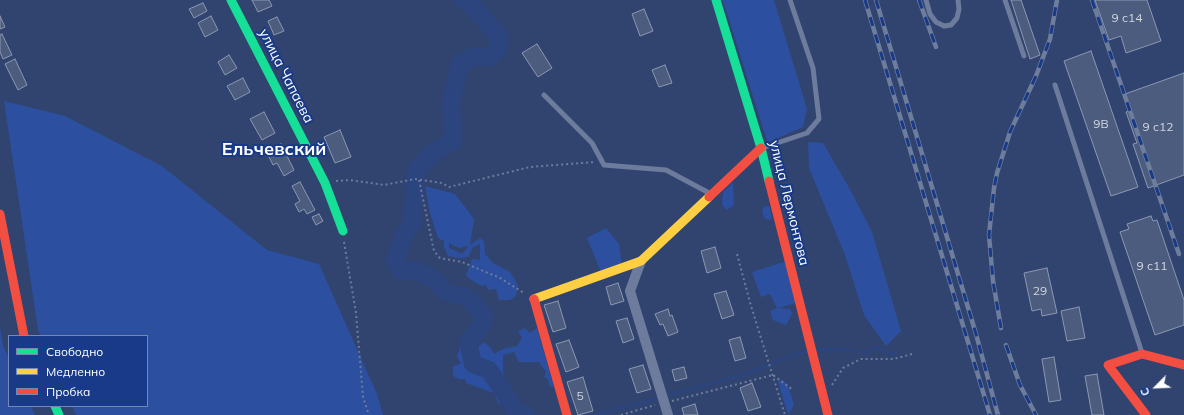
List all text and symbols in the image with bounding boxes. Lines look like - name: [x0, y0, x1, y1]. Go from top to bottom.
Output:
- house number: 9 с14: [1112, 11, 1142, 25]
- street label: улица Чапаева: [255, 26, 317, 126]
- house number: 9В: [1093, 117, 1109, 131]
- house number: 9 с12: [1143, 120, 1173, 134]
- district label: Ельчевский: [222, 139, 326, 161]
- street label: улица Лермонтова: [765, 139, 813, 267]
- house number: 9 с11: [1137, 259, 1167, 273]
- house number: 29: [1033, 284, 1047, 298]
- legend: [8, 335, 148, 407]
- text: Свободно: [46, 344, 103, 359]
- text: Медленно: [46, 364, 105, 379]
- north arrow: [1136, 367, 1176, 407]
- text: Пробка: [46, 384, 90, 399]
- text: С: [1137, 386, 1153, 398]
- house number: 5: [576, 389, 584, 403]

